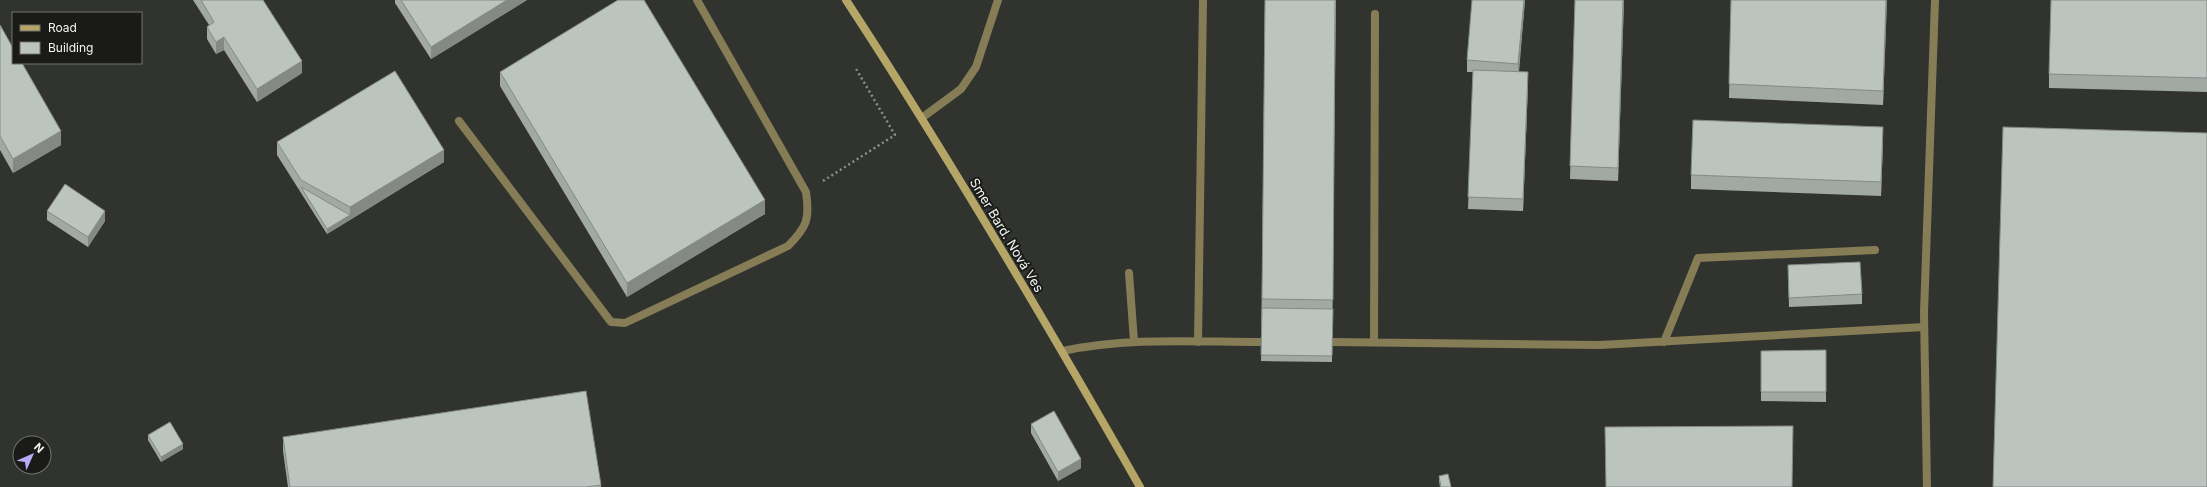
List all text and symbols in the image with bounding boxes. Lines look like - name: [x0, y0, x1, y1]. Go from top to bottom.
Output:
- legend: [12, 12, 142, 64]
- text: Road: [48, 20, 77, 35]
- text: Building: [48, 40, 93, 55]
- street label: Smer Bard. Nová Ves: [967, 175, 1047, 295]
- north arrow: [12, 435, 52, 475]
- text: N: [31, 440, 47, 456]

